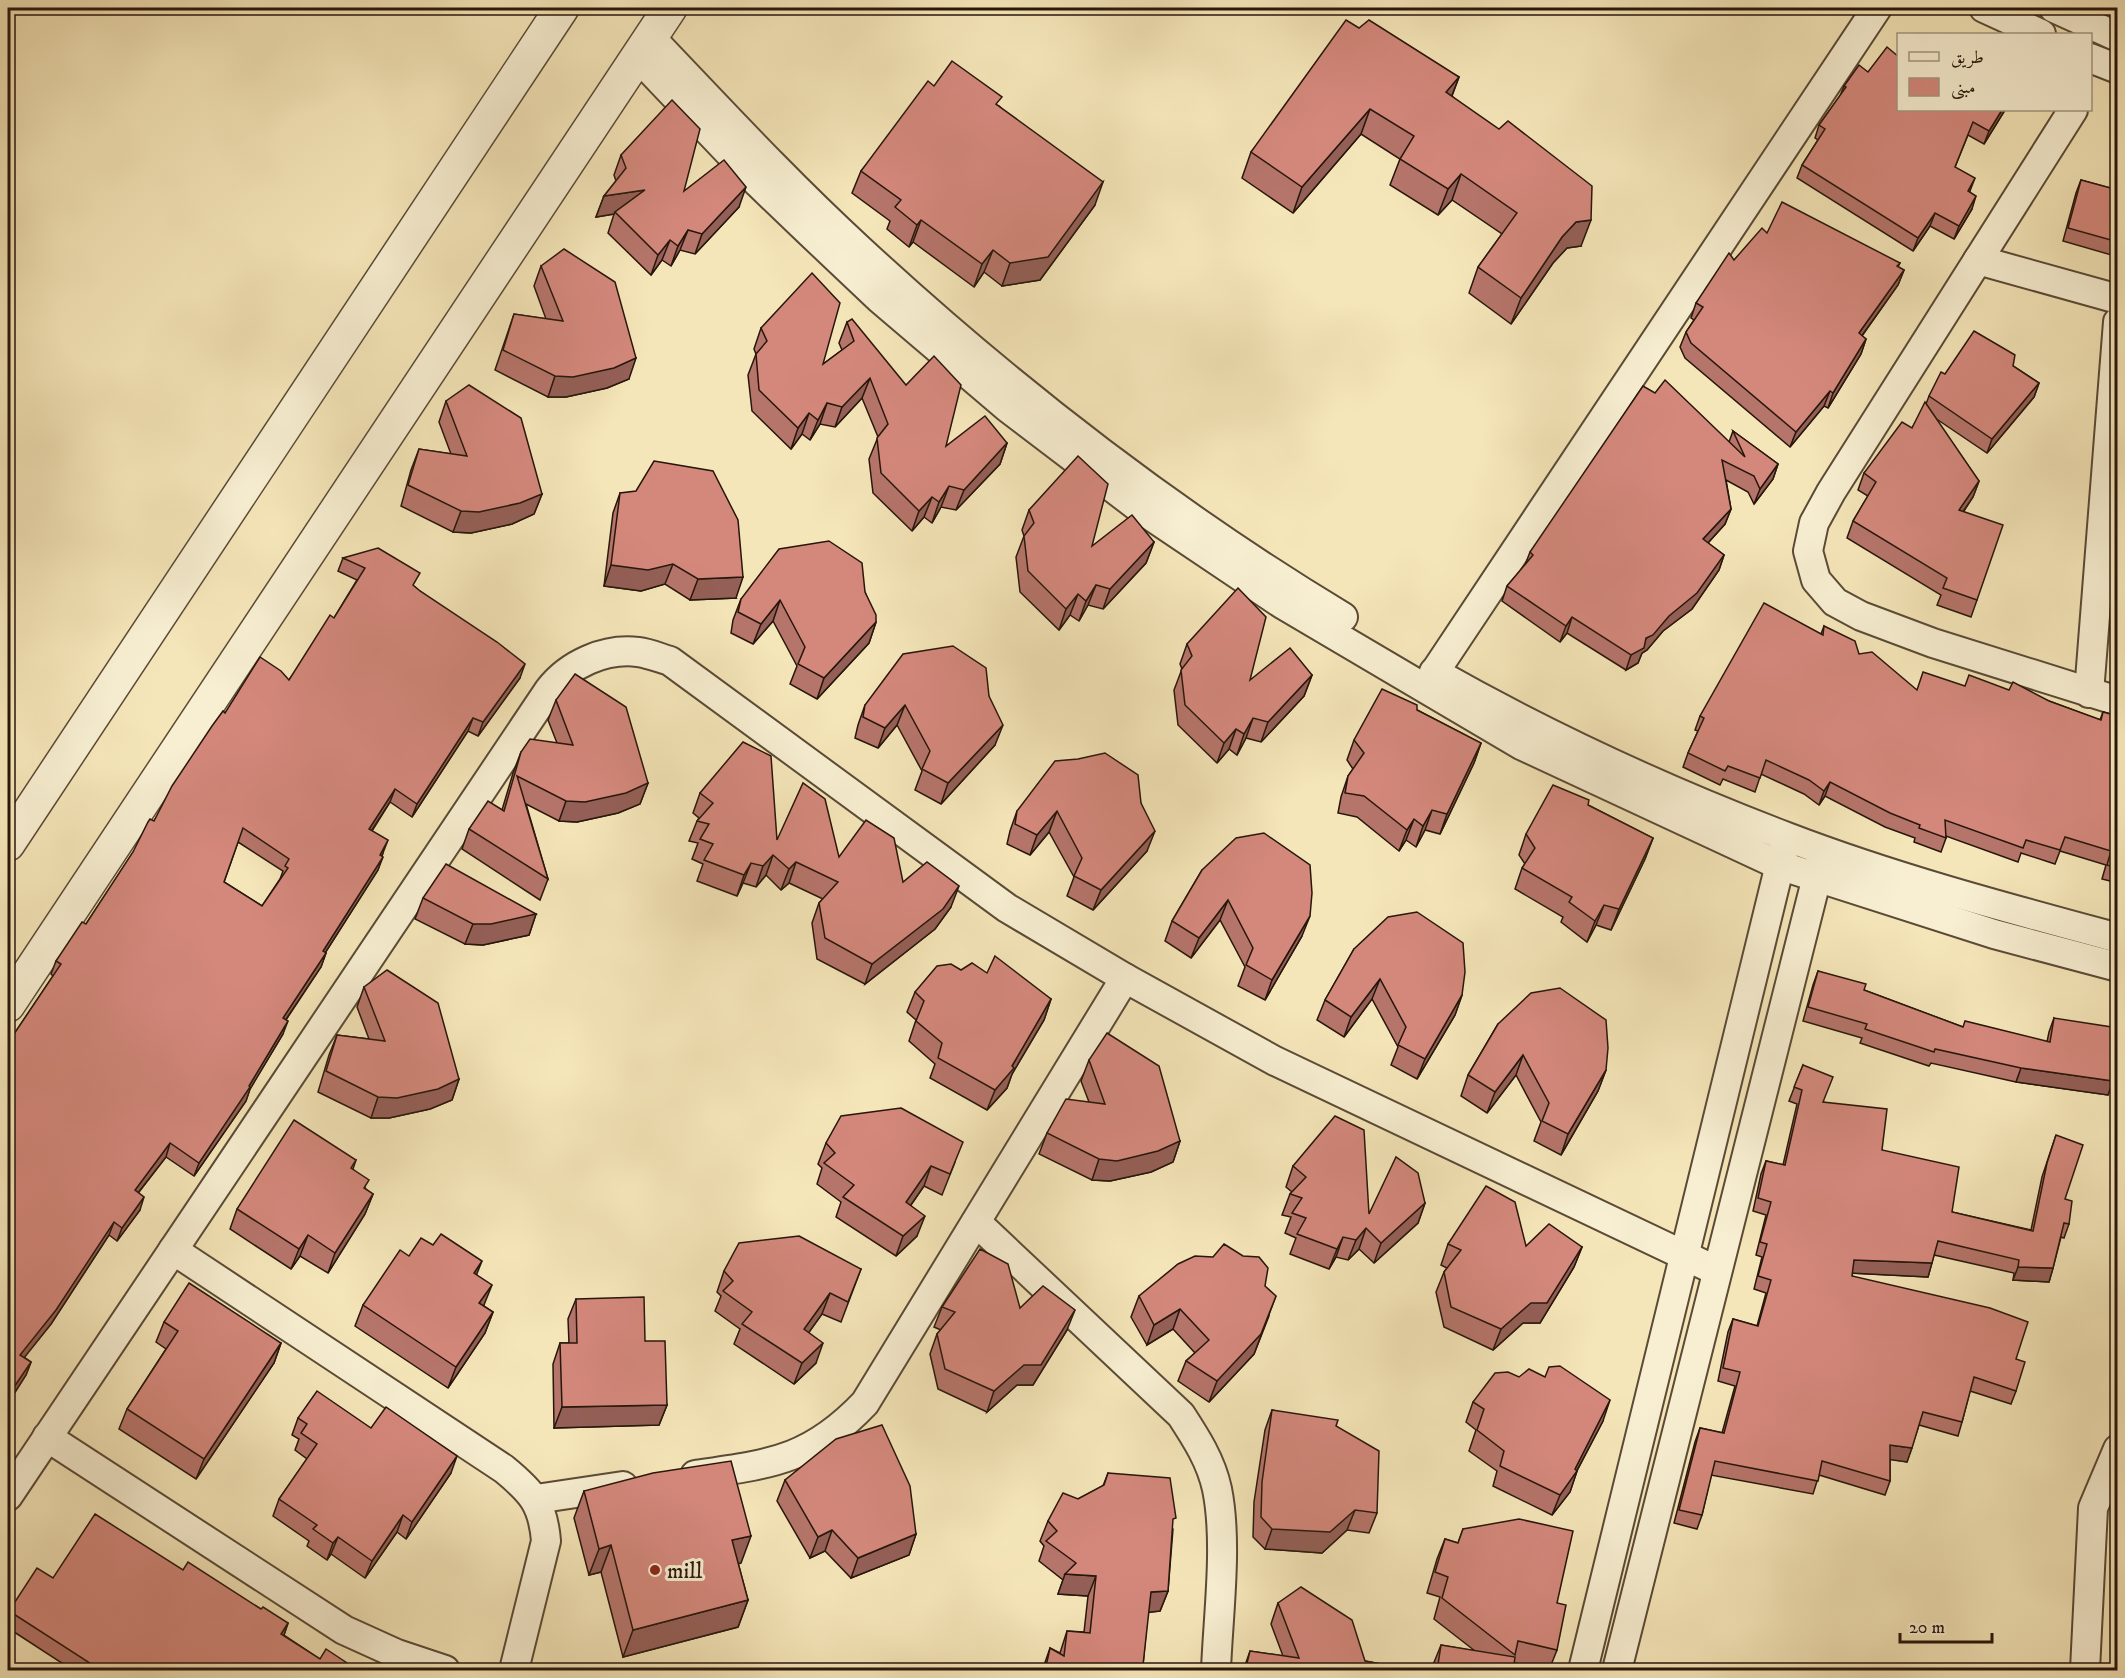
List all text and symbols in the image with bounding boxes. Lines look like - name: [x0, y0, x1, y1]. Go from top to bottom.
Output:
- legend: [1897, 33, 2092, 111]
- text: طريق: [1951, 47, 1984, 69]
- text: مبنى: [1951, 77, 1976, 100]
- place label: mill: [667, 1558, 703, 1585]
- marker: mill: [648, 1563, 662, 1577]
- scale bar: [1900, 1606, 1992, 1644]
- text: 20 m: [1909, 1617, 1945, 1639]

